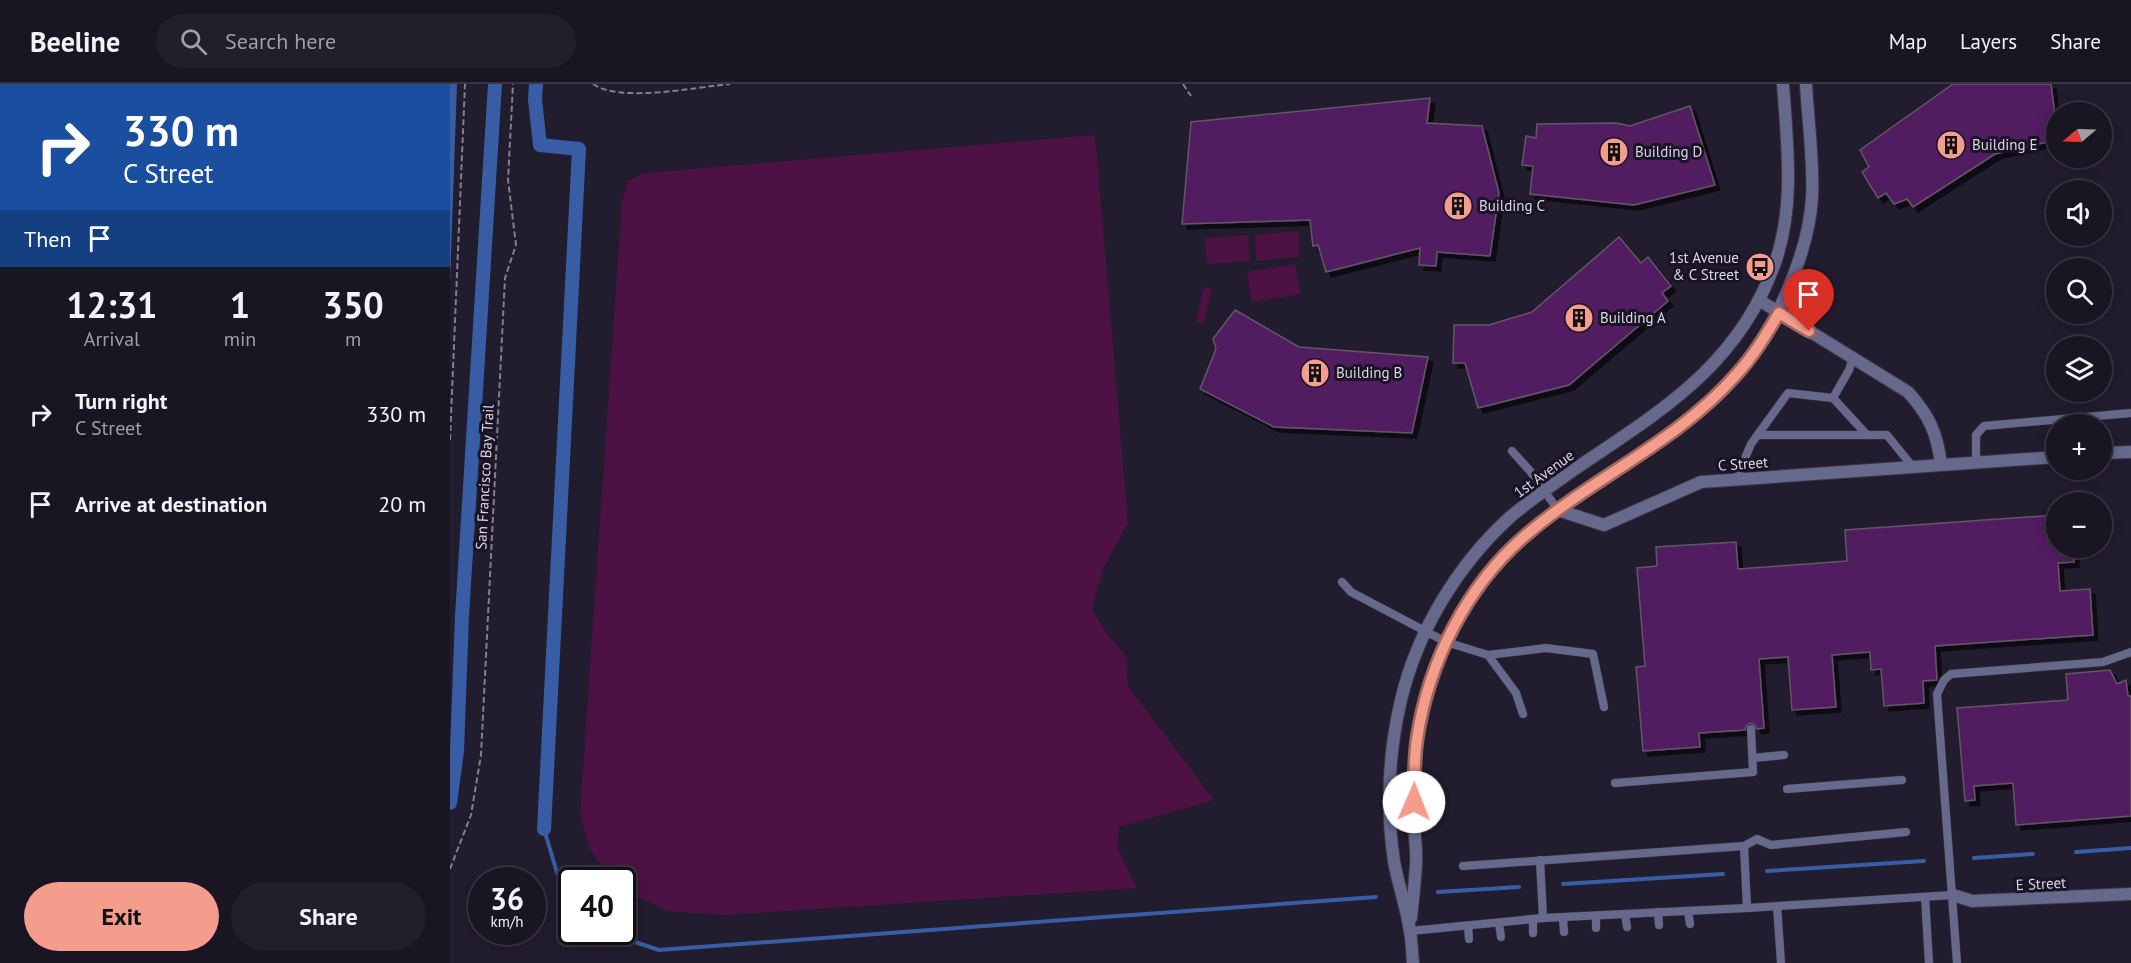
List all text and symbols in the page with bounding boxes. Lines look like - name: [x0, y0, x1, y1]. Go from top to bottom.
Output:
- search box: [156, 14, 576, 68]
- text: Beeline: [30, 23, 120, 60]
- icon: search: [177, 25, 210, 58]
- text: Search here: [225, 27, 336, 55]
- text: Map: [1889, 28, 1927, 55]
- text: Layers: [1960, 28, 2017, 55]
- text: Share: [2050, 28, 2101, 55]
- north arrow: [2046, 102, 2112, 168]
- map controls: [2046, 102, 2112, 558]
- text: 330 m: [123, 103, 239, 158]
- icon: right: [24, 108, 102, 186]
- building icon: Building E: [1935, 129, 1967, 161]
- place label: Building E: [1972, 135, 2038, 154]
- building icon: Building D: [1598, 136, 1630, 168]
- place label: Building D: [1635, 142, 1702, 161]
- text: C Street: [123, 156, 214, 190]
- button: sound: [2046, 180, 2112, 246]
- building icon: Building C: [1442, 190, 1474, 222]
- place label: Building C: [1479, 196, 1545, 215]
- icon: arrive: [83, 222, 116, 255]
- text: Then: [24, 225, 71, 253]
- place label: 1st Avenue & C Street: [1669, 248, 1739, 284]
- bus stop icon: 1st Avenue & C Street: [1744, 251, 1776, 283]
- button: search: [2046, 258, 2112, 324]
- pin: [1783, 269, 1834, 331]
- icon: arrive: [1792, 278, 1825, 311]
- text: 12:31: [66, 281, 158, 328]
- text: 1: [230, 281, 250, 328]
- text: 350: [323, 281, 384, 328]
- building icon: Building A: [1563, 302, 1595, 334]
- place label: Building A: [1600, 308, 1666, 327]
- text: Arrival: [84, 326, 140, 352]
- text: min: [224, 326, 256, 352]
- text: m: [345, 326, 361, 352]
- button: layers: [2046, 336, 2112, 402]
- building icon: Building B: [1299, 357, 1331, 389]
- place label: Building B: [1336, 363, 1402, 382]
- text: Turn right: [75, 387, 167, 415]
- icon: right: [24, 398, 57, 431]
- text: 330 m: [366, 400, 426, 428]
- street label: San Francisco Bay Trail: [471, 403, 498, 550]
- button: +: [2046, 414, 2112, 480]
- text: C Street: [75, 415, 142, 441]
- street label: 1st Avenue: [1510, 445, 1578, 502]
- street label: C Street: [1717, 452, 1769, 475]
- icon: arrive: [24, 488, 57, 521]
- text: Arrive at destination: [75, 490, 267, 518]
- text: 20 m: [378, 490, 426, 518]
- button: −: [2046, 492, 2112, 558]
- position arrow: [1382, 770, 1446, 834]
- speed limit sign: 40: [558, 867, 636, 945]
- street label: E Street: [2015, 873, 2067, 894]
- text: 36: [490, 879, 524, 918]
- button: Exit: [24, 882, 219, 951]
- button: Share: [231, 882, 426, 951]
- text: km/h: [491, 912, 523, 931]

